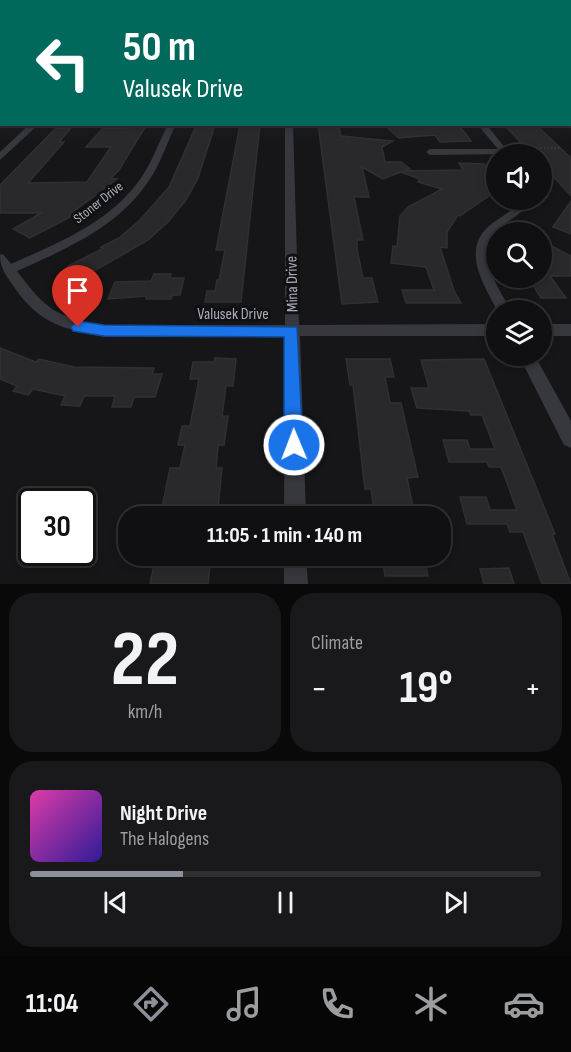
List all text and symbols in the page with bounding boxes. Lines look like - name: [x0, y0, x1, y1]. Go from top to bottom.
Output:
- text: 50 m: [123, 22, 196, 73]
- icon: left: [24, 24, 102, 102]
- text: Valusek Drive: [123, 73, 243, 105]
- map controls: [486, 144, 552, 366]
- button: sound: [486, 144, 552, 210]
- street label: Stoner Drive: [70, 178, 127, 227]
- button: search: [486, 222, 552, 288]
- street label: Mina Drive: [283, 256, 302, 312]
- pin: [52, 265, 103, 327]
- icon: arrive: [61, 274, 94, 307]
- button: layers: [486, 300, 552, 366]
- street label: Valusek Drive: [197, 305, 269, 324]
- position arrow: [262, 413, 326, 477]
- speed limit sign: 30: [18, 488, 96, 566]
- text: 11:05 · 1 min · 140 m: [207, 522, 362, 549]
- text: 22: [111, 614, 179, 707]
- text: Climate: [311, 631, 363, 655]
- text: 19°: [399, 661, 453, 716]
- text: −: [311, 669, 327, 709]
- text: +: [525, 669, 541, 709]
- text: km/h: [128, 700, 162, 724]
- text: Night Drive: [120, 800, 207, 827]
- text: The Halogens: [120, 827, 209, 851]
- icon: previous: [99, 886, 132, 919]
- icon: pause: [269, 886, 302, 919]
- icon: next: [439, 886, 472, 919]
- icon: directions: [130, 983, 172, 1025]
- icon: music: [223, 983, 265, 1025]
- icon: phone: [316, 983, 358, 1025]
- icon: climate: [410, 983, 452, 1025]
- icon: car: [503, 983, 545, 1025]
- text: 11:04: [26, 988, 78, 1020]

